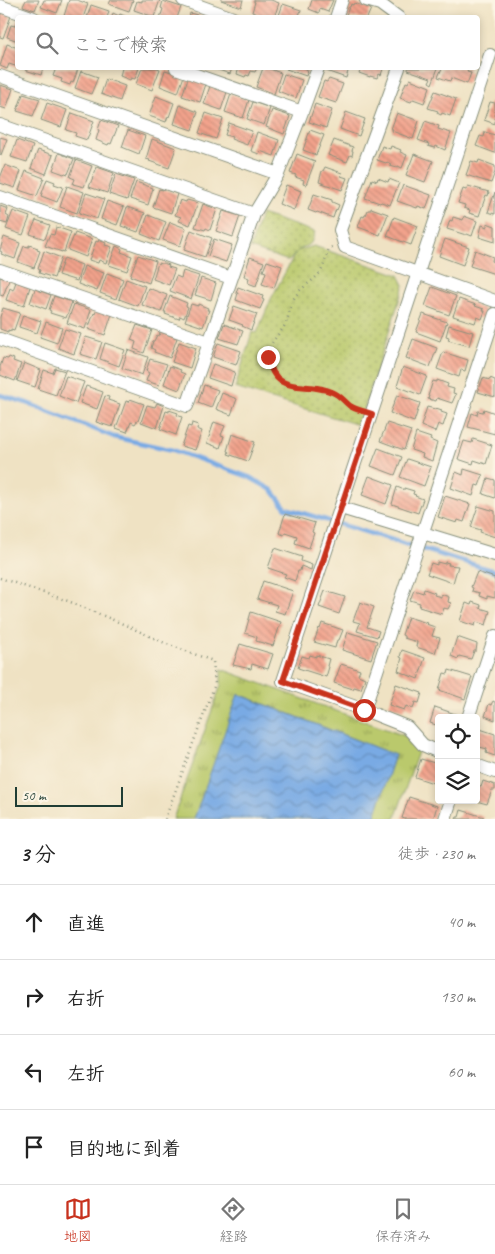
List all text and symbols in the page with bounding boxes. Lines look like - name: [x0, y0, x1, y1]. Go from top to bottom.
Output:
- search box: [15, 15, 480, 70]
- icon: search: [33, 29, 61, 57]
- text: ここで検索: [73, 33, 168, 57]
- route end: [257, 346, 280, 369]
- route start: [353, 699, 376, 722]
- map controls: [435, 714, 480, 804]
- button: locate: [435, 714, 480, 759]
- button: layers: [435, 759, 480, 804]
- scale bar: [15, 784, 122, 807]
- text: 50 m: [22, 787, 46, 804]
- text: 3 分: [20, 841, 56, 867]
- text: 徒歩 · 230 m: [398, 844, 475, 864]
- icon: ahead: [20, 908, 48, 936]
- text: 直進: [67, 912, 105, 936]
- text: 40 m: [448, 912, 475, 932]
- icon: right: [20, 983, 48, 1011]
- text: 右折: [67, 987, 105, 1011]
- text: 130 m: [441, 987, 475, 1007]
- icon: left: [20, 1058, 48, 1086]
- text: 左折: [67, 1062, 105, 1086]
- text: 60 m: [448, 1062, 475, 1082]
- icon: arrive: [20, 1133, 48, 1161]
- text: 目的地に到着: [67, 1137, 181, 1161]
- tab: 地図: [64, 1195, 92, 1245]
- tab: 経路: [219, 1195, 247, 1245]
- tab: 保存済み: [375, 1195, 431, 1245]

